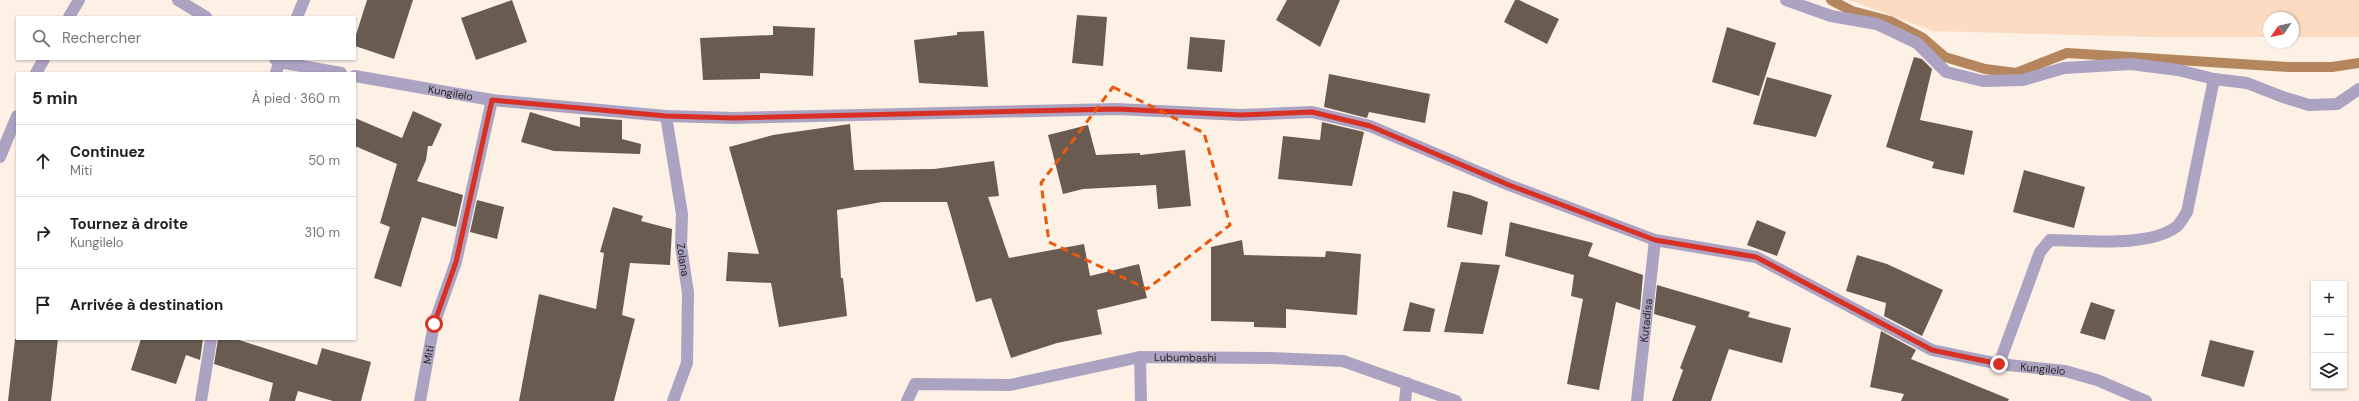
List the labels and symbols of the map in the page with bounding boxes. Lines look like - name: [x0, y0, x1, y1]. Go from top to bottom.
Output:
- north arrow: [2263, 12, 2299, 48]
- street label: Kungilelo: [427, 82, 474, 104]
- street label: Zolana: [674, 242, 692, 277]
- street label: Kutadisa: [1637, 298, 1655, 343]
- route start: [425, 315, 443, 333]
- street label: Miti: [420, 344, 437, 365]
- street label: Lubumbashi: [1154, 350, 1217, 365]
- route end: [1990, 355, 2008, 373]
- street label: Kungilelo: [2020, 359, 2066, 378]

